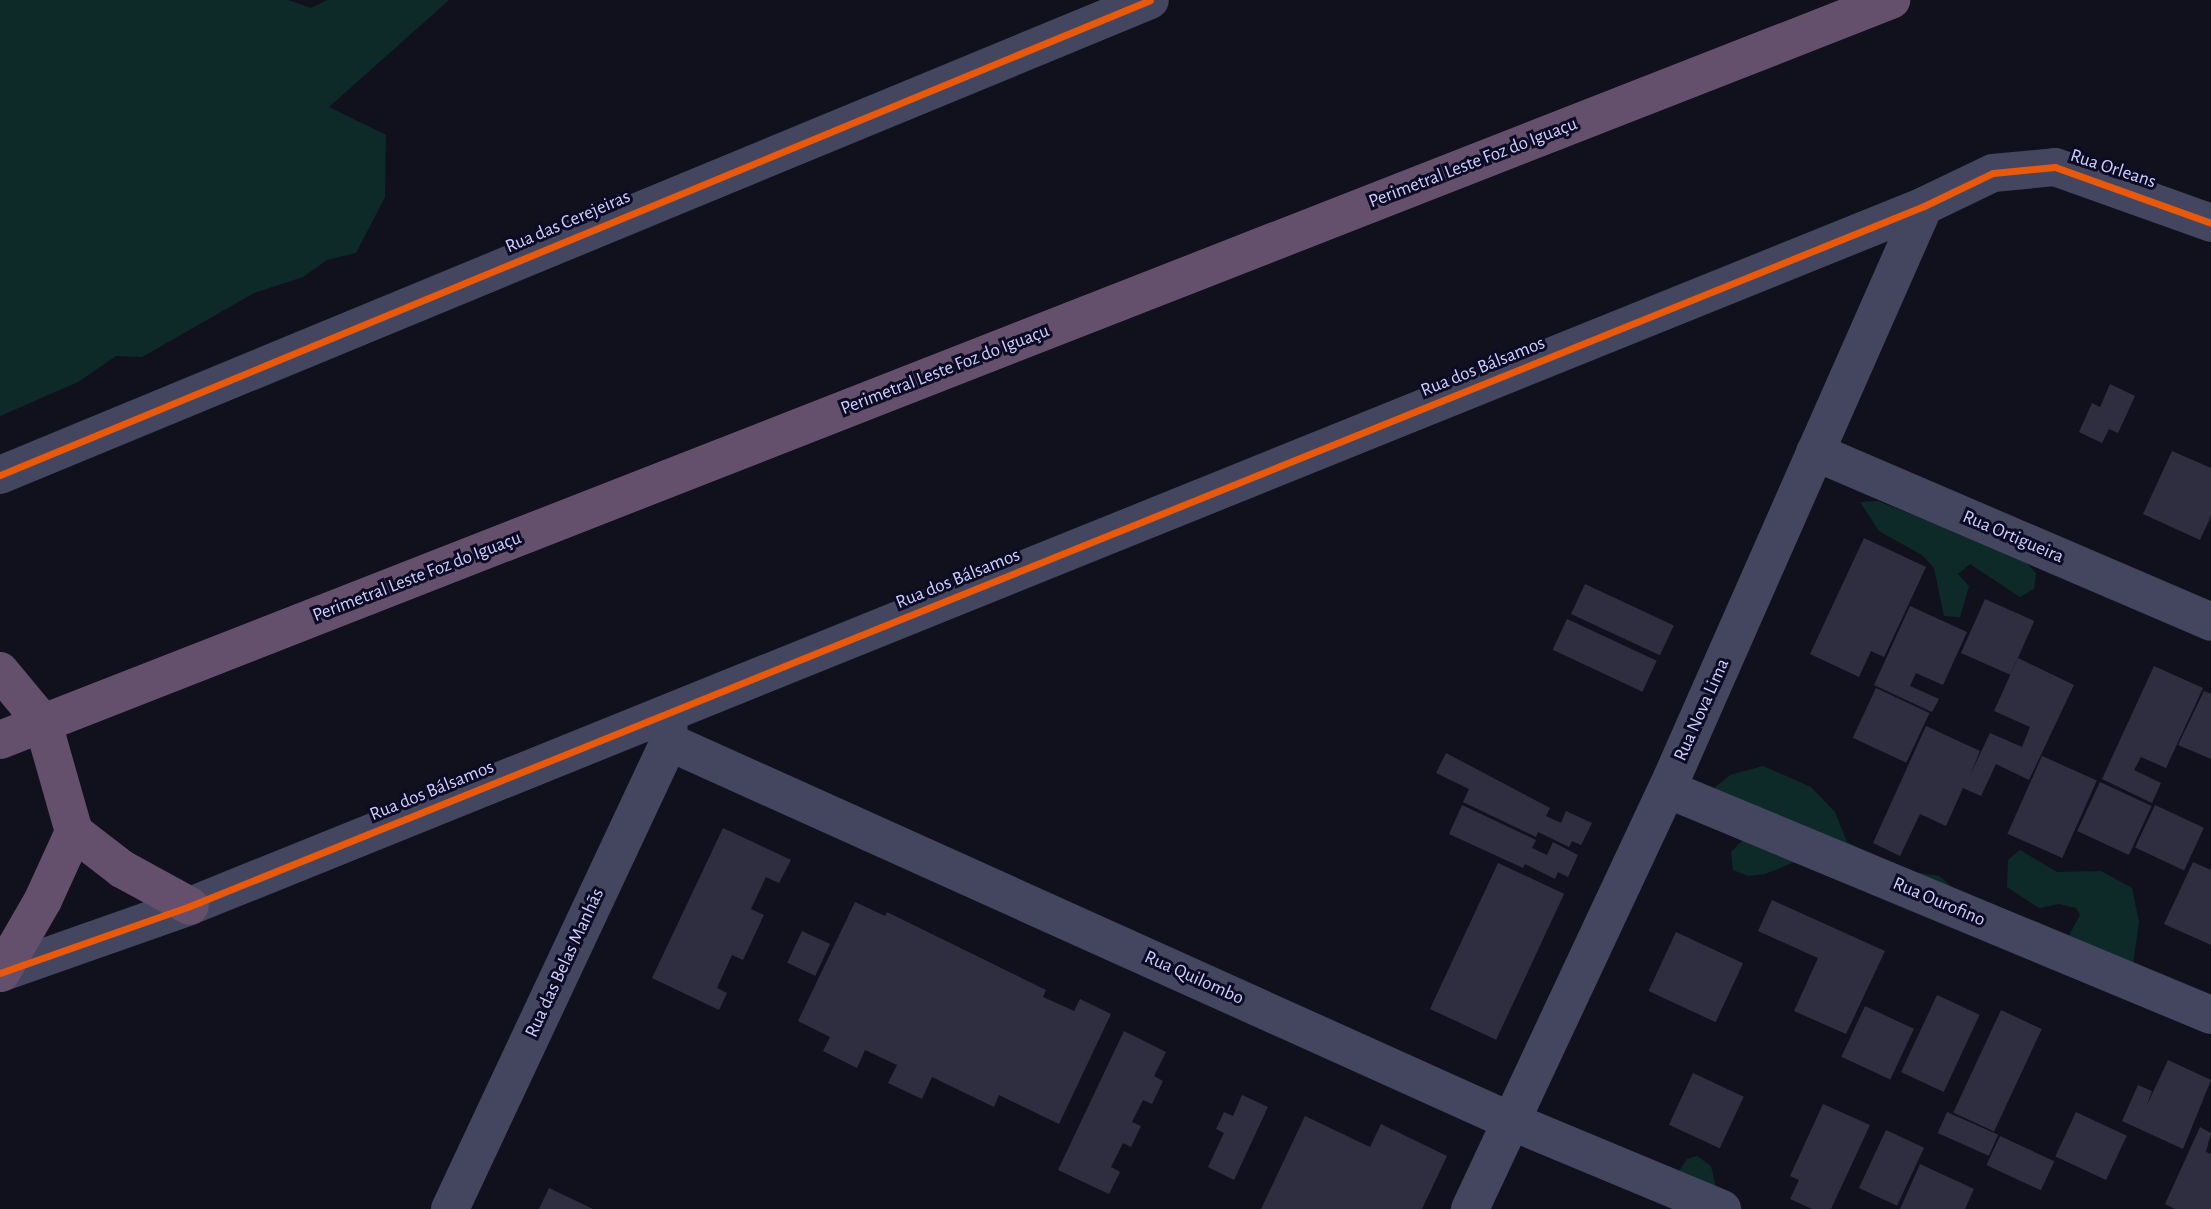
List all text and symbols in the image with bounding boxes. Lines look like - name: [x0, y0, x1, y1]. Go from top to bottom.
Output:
- street label: Perimetral Leste Foz do Iguaçu: [1366, 113, 1580, 213]
- street label: Rua Orleans: [2067, 144, 2159, 194]
- street label: Rua das Cerejeiras: [502, 185, 634, 259]
- street label: Perimetral Leste Foz do Iguaçu: [838, 320, 1052, 420]
- street label: Rua dos Bálsamos: [1418, 332, 1548, 402]
- street label: Rua Ortigueira: [1959, 505, 2067, 569]
- street label: Perimetral Leste Foz do Iguaçu: [310, 527, 524, 627]
- street label: Rua dos Bálsamos: [893, 544, 1023, 614]
- street label: Rua Nova Lima: [1669, 655, 1735, 765]
- street label: Rua dos Bálsamos: [367, 756, 497, 826]
- street label: Rua Ourofino: [1889, 872, 1989, 932]
- street label: Rua das Belas Manhãs: [520, 885, 610, 1041]
- street label: Rua Quilombo: [1141, 946, 1247, 1010]

